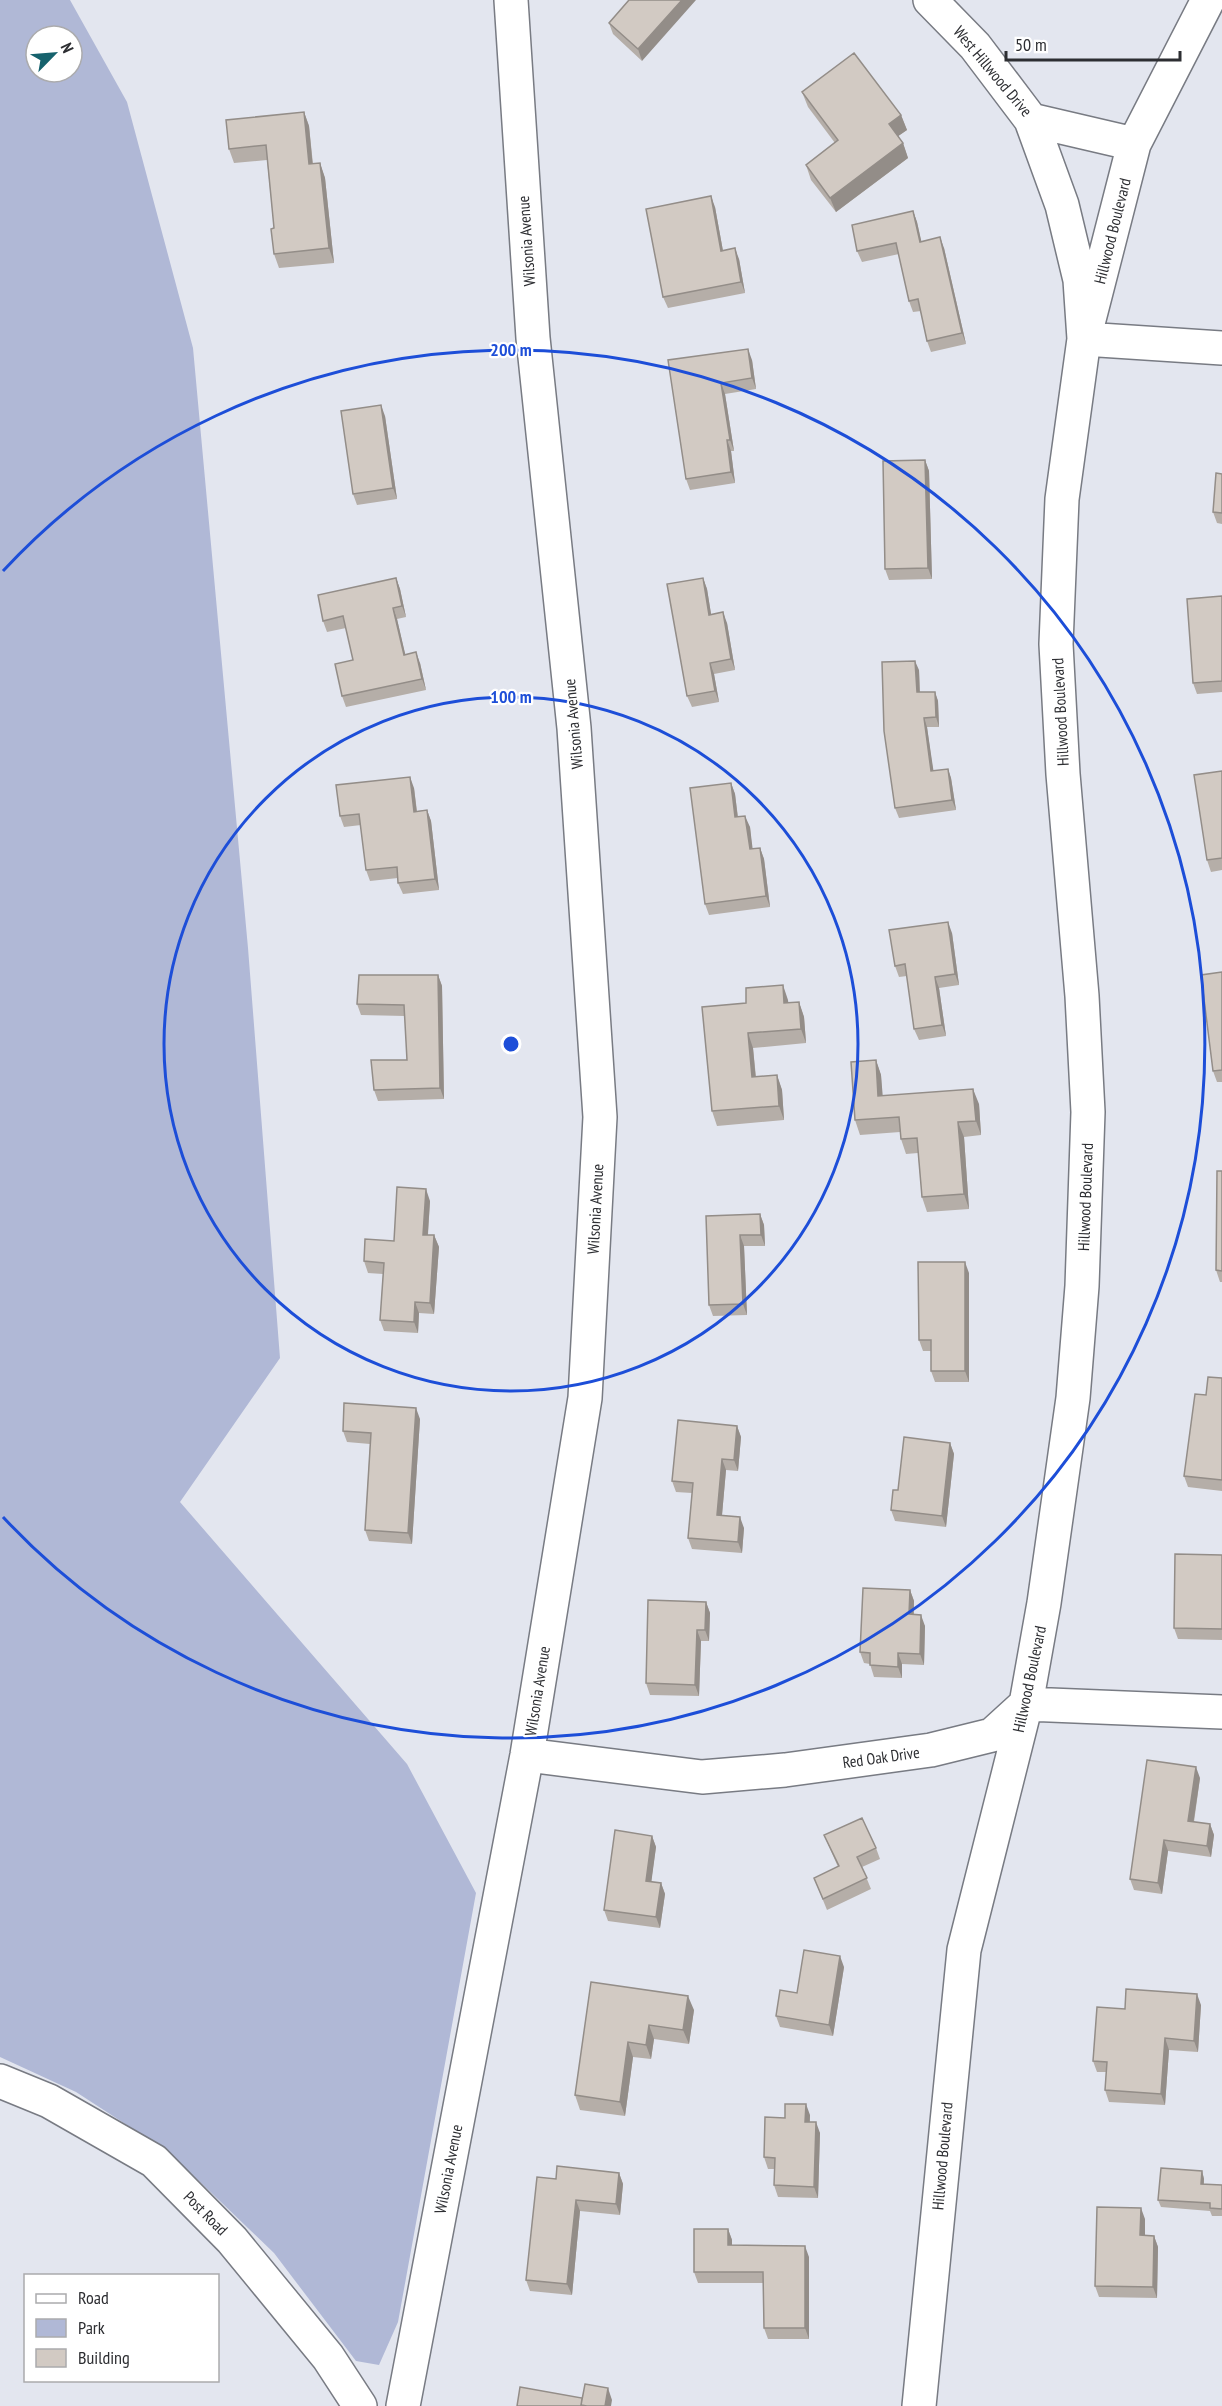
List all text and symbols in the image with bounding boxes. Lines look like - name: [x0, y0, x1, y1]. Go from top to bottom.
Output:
- street label: West Hillwood Drive: [949, 22, 1037, 120]
- north arrow: [24, 24, 84, 84]
- scale bar: [1006, 24, 1180, 62]
- text: 50 m: [1015, 33, 1047, 56]
- text: N: [57, 40, 78, 56]
- street label: Hillwood Boulevard: [1089, 176, 1135, 286]
- street label: Wilsonia Avenue: [513, 195, 539, 287]
- text: 200 m: [490, 338, 532, 361]
- street label: Hillwood Boulevard: [1047, 657, 1073, 767]
- street label: Wilsonia Avenue: [559, 678, 587, 770]
- text: 100 m: [490, 685, 532, 708]
- centre of rings: [501, 1034, 521, 1054]
- street label: Hillwood Boulevard: [1073, 1142, 1097, 1251]
- street label: Wilsonia Avenue: [583, 1163, 607, 1255]
- street label: Hillwood Boulevard: [1008, 1624, 1050, 1734]
- street label: Wilsonia Avenue: [520, 1645, 554, 1737]
- street label: Red Oak Drive: [841, 1742, 921, 1772]
- street label: Hillwood Boulevard: [927, 2101, 957, 2211]
- street label: Wilsonia Avenue: [430, 2123, 466, 2215]
- street label: Post Road: [180, 2187, 232, 2239]
- legend: [24, 2274, 219, 2382]
- text: Road: [78, 2286, 109, 2309]
- text: Park: [78, 2316, 105, 2339]
- text: Building: [78, 2346, 130, 2369]

